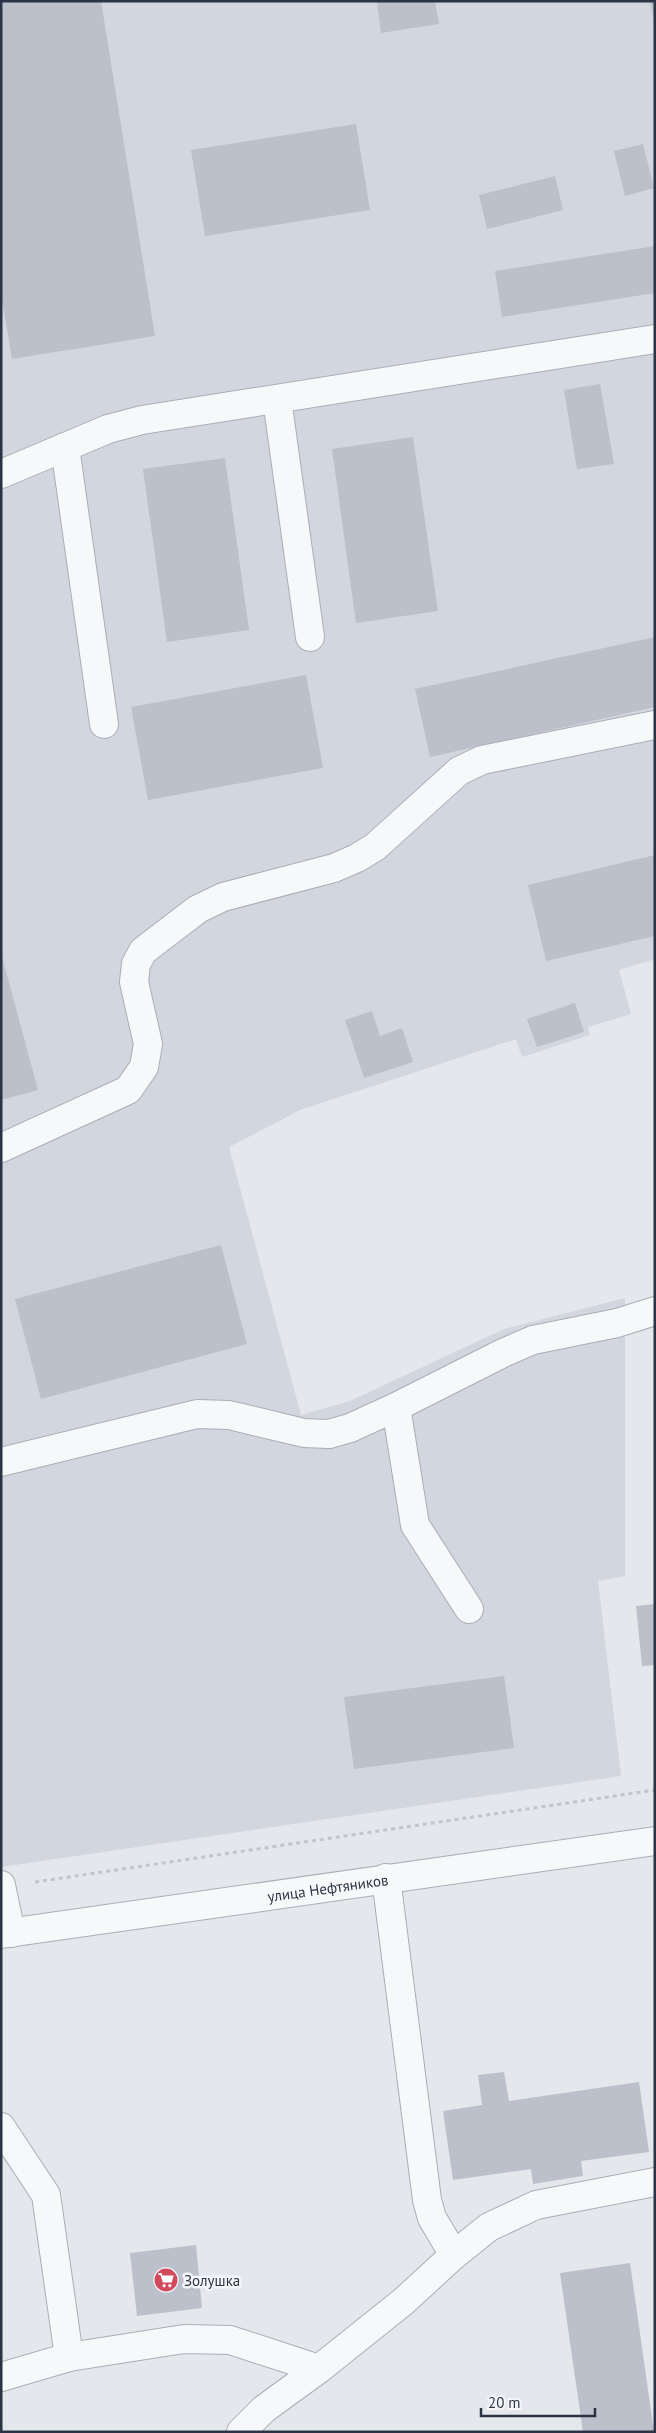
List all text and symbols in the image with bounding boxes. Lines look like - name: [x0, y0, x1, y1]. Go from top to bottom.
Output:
- street label: улица Нефтяников: [266, 1870, 389, 1906]
- supermarket icon: Золушка: [153, 2267, 179, 2293]
- place label: Золушка: [184, 2271, 240, 2290]
- scale bar: [481, 2386, 595, 2418]
- text: 20 m: [488, 2393, 521, 2412]

